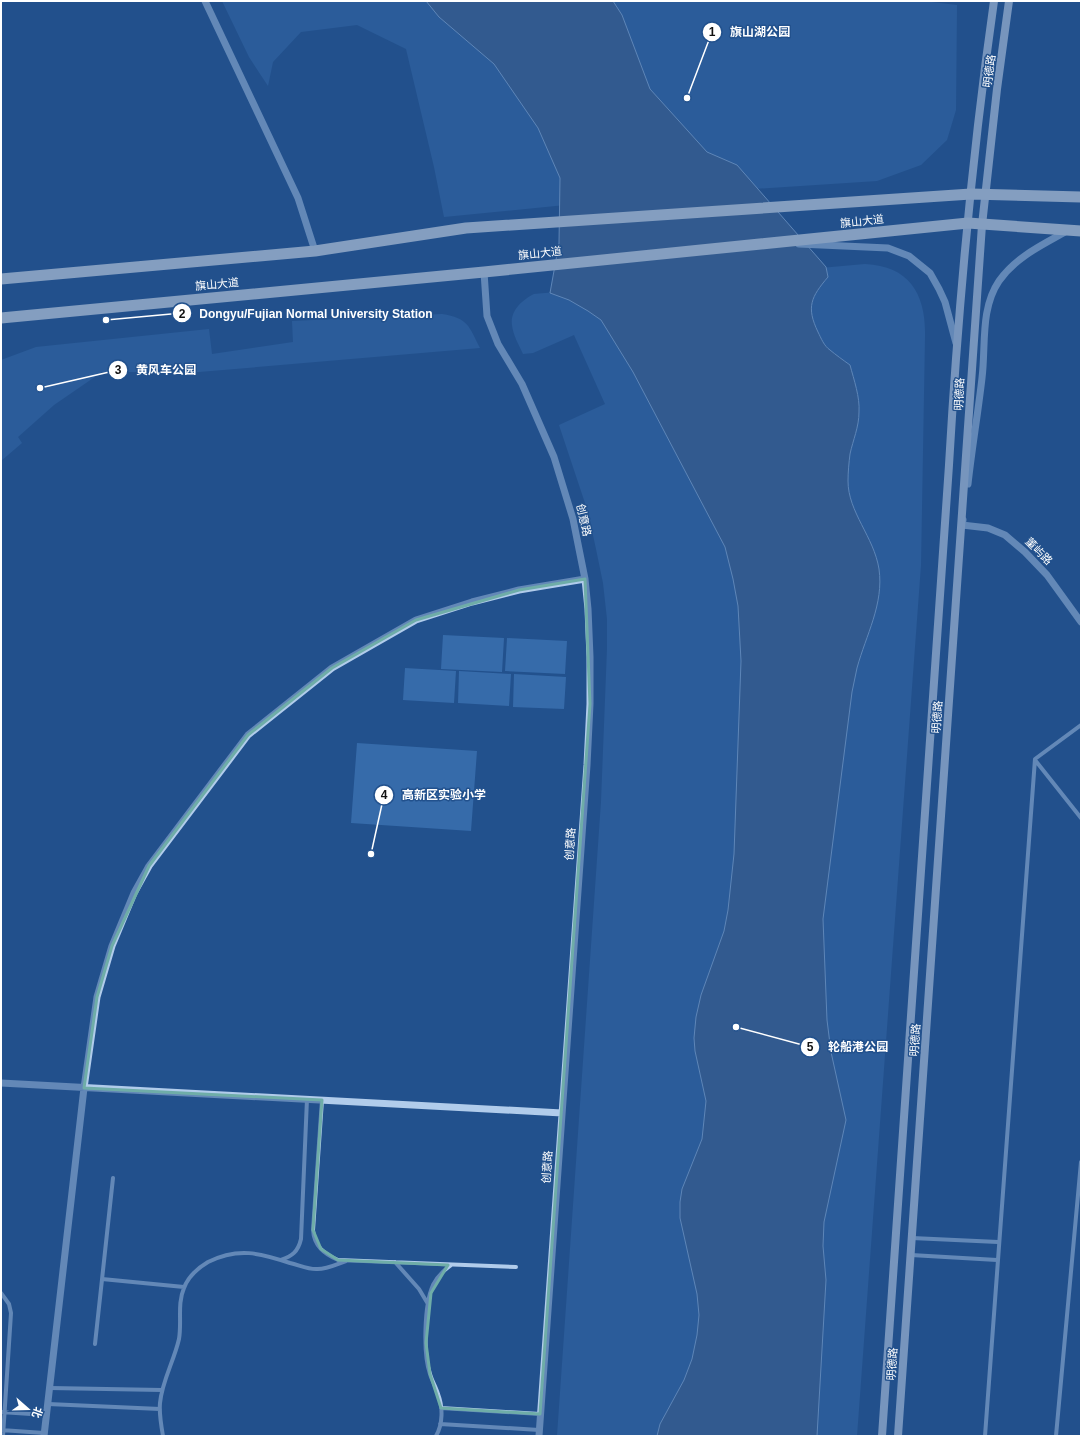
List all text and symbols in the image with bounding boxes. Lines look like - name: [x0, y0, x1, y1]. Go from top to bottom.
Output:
- callout: 旗山湖公园: [702, 20, 798, 44]
- text: 1: [709, 25, 716, 39]
- text: 旗山湖公园: [730, 25, 790, 39]
- street label: 明德路: [981, 54, 997, 88]
- street label: 旗山大道: [839, 213, 885, 229]
- street label: 旗山大道: [517, 245, 563, 261]
- street label: 旗山大道: [195, 276, 239, 292]
- callout: Dongyu/Fujian Normal University Station: [172, 301, 441, 325]
- text: 2: [179, 307, 186, 321]
- text: Dongyu/Fujian Normal University Station: [199, 307, 433, 321]
- callout: 黄风车公园: [108, 358, 204, 382]
- text: 3: [115, 363, 122, 377]
- text: 黄风车公园: [136, 363, 196, 377]
- street label: 明德路: [952, 377, 966, 411]
- street label: 创意路: [574, 503, 594, 537]
- street label: 董屿路: [1023, 535, 1055, 567]
- street label: 明德路: [930, 700, 944, 734]
- callout: 高新区实验小学: [374, 783, 494, 807]
- text: 4: [381, 788, 388, 802]
- text: 高新区实验小学: [402, 788, 486, 802]
- street label: 创意路: [563, 827, 577, 861]
- street label: 明德路: [908, 1023, 922, 1057]
- callout: 轮船港公园: [800, 1035, 896, 1059]
- text: 5: [807, 1040, 814, 1054]
- text: 轮船港公园: [828, 1040, 888, 1054]
- street label: 创意路: [540, 1150, 554, 1184]
- street label: 明德路: [885, 1347, 899, 1381]
- north arrow: [8, 1389, 48, 1429]
- text: 北: [30, 1405, 45, 1420]

